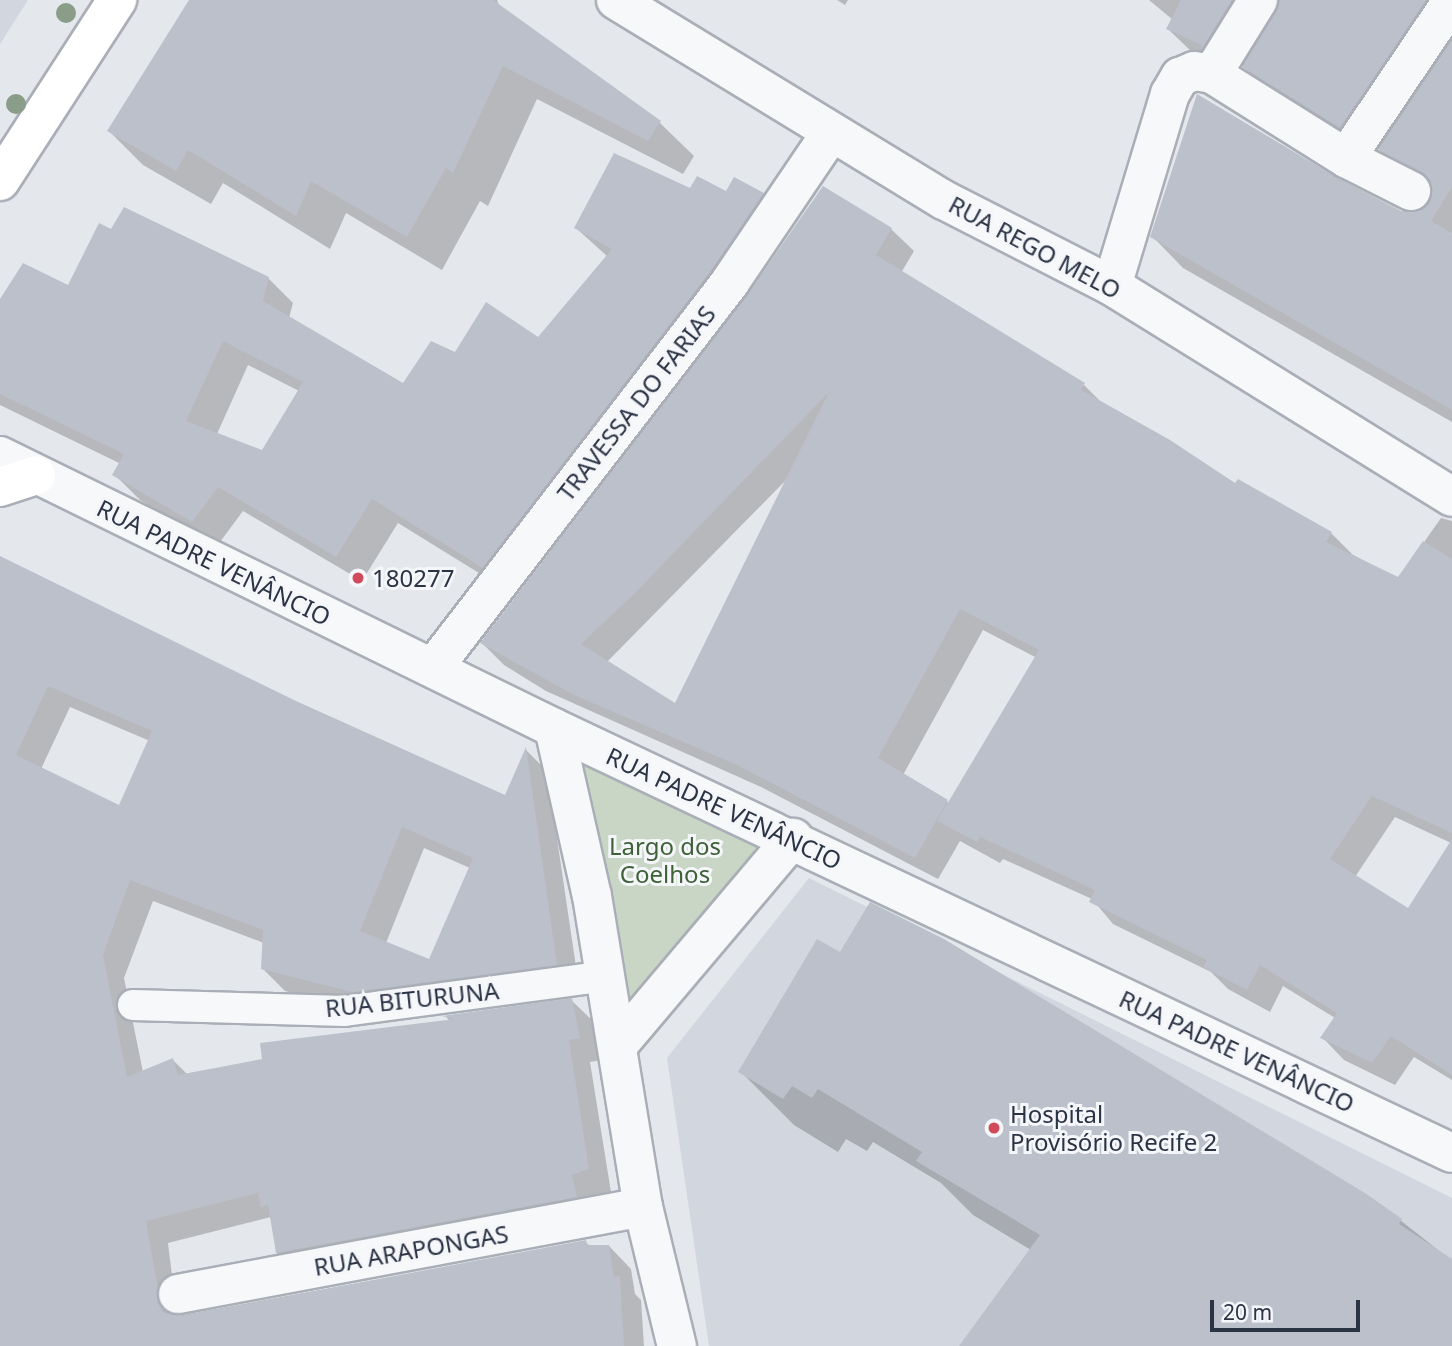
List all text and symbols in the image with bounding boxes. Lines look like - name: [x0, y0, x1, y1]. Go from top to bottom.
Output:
- street label: RUA REGO MELO: [944, 190, 1126, 304]
- street label: TRAVESSA DO FARIAS: [551, 300, 721, 506]
- street label: RUA PADRE VENÂNCIO: [93, 493, 335, 631]
- place label: 180277: [372, 564, 454, 592]
- marker: 180277: [350, 570, 366, 586]
- street label: RUA PADRE VENÂNCIO: [602, 741, 846, 875]
- park label: Largo dos Coelhos: [609, 832, 721, 888]
- street label: RUA BITURUNA: [324, 976, 500, 1022]
- street label: RUA PADRE VENÂNCIO: [1115, 984, 1359, 1118]
- place label: Hospital Provisório Recife 2: [1010, 1100, 1217, 1156]
- marker: Hospital Provisório Recife 2: [984, 1118, 1004, 1138]
- street label: RUA ARAPONGAS: [312, 1219, 510, 1281]
- scale bar: [1214, 1286, 1364, 1330]
- text: 20 m: [1223, 1298, 1272, 1326]

